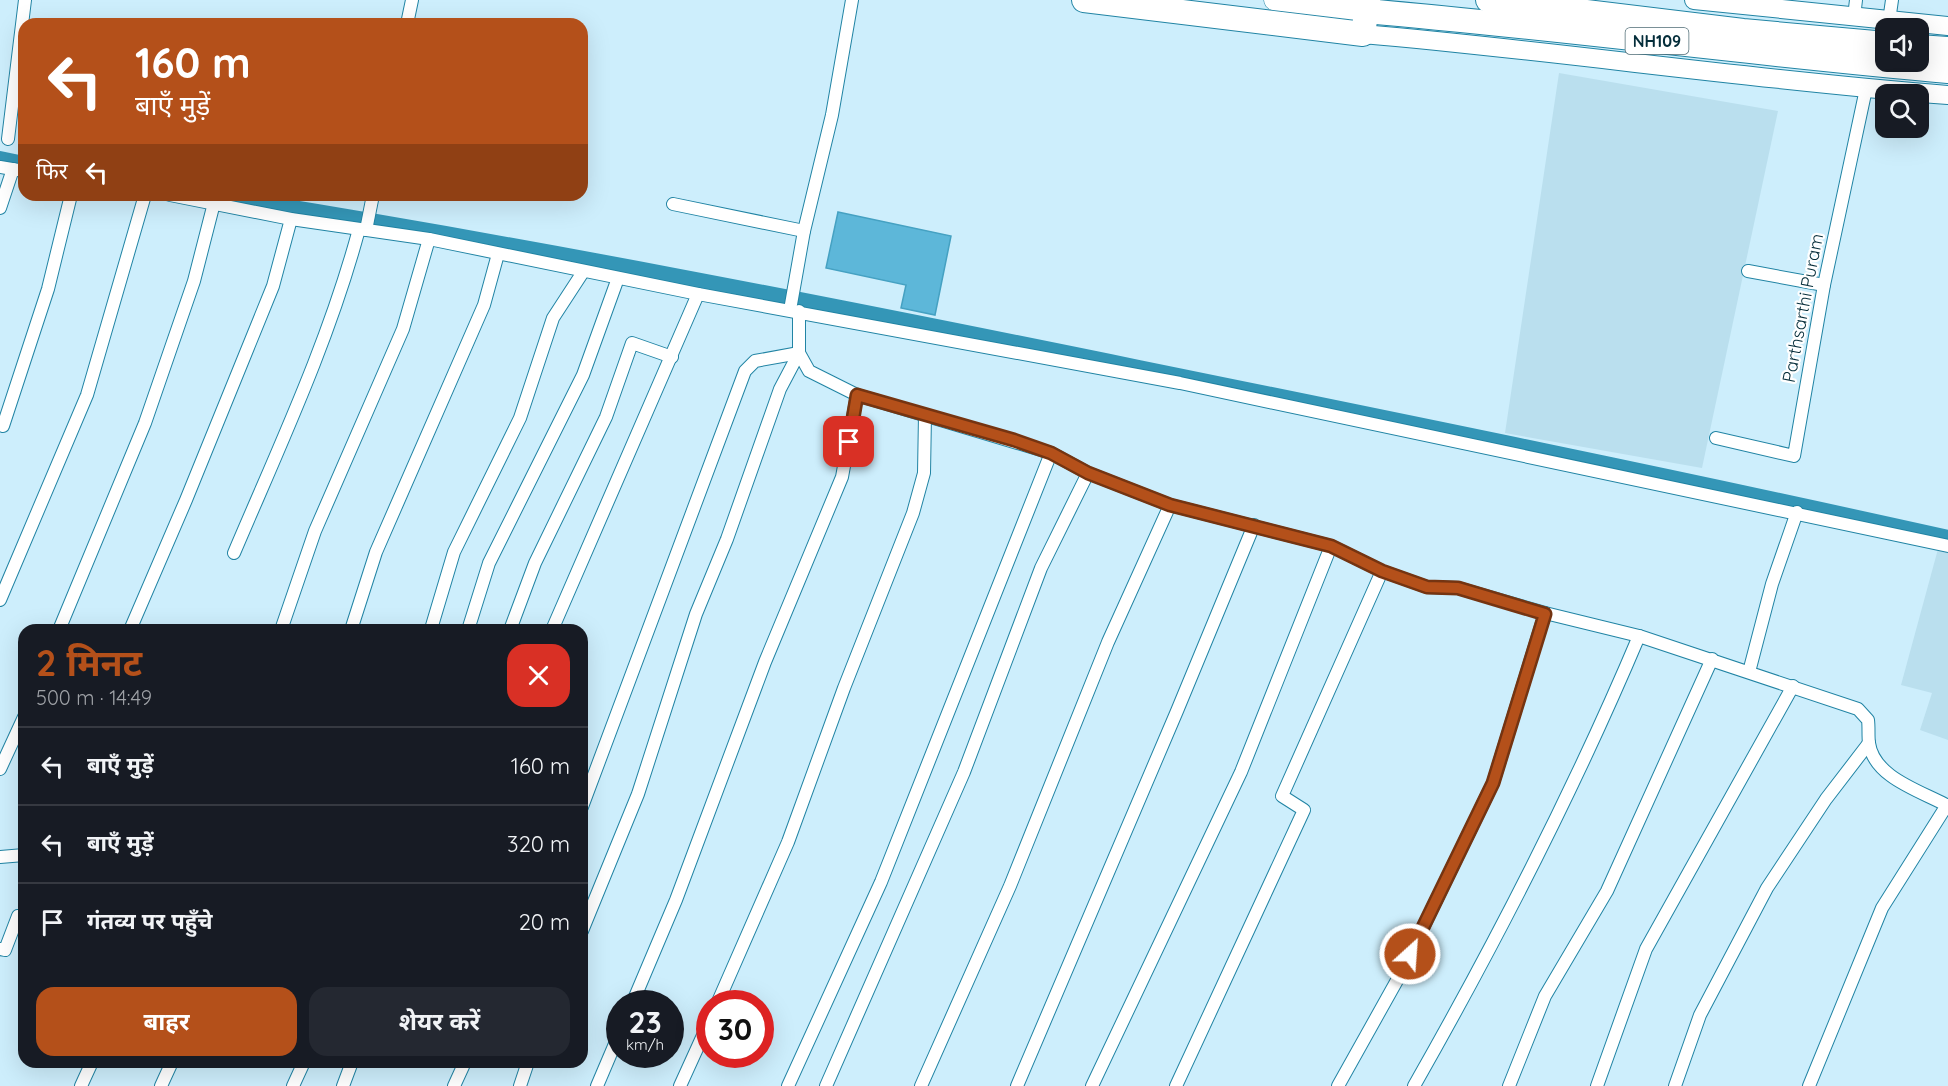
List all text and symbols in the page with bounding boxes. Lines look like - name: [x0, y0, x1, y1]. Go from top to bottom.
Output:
- map controls: [1875, 18, 1929, 138]
- button: sound: [1875, 18, 1929, 72]
- road number: NH109: [1626, 28, 1688, 54]
- text: 160 m: [135, 36, 251, 89]
- icon: left: [36, 42, 114, 120]
- button: search: [1875, 84, 1929, 138]
- text: बाएँ मुड़ें: [135, 88, 210, 122]
- icon: left: [80, 156, 113, 189]
- text: फिर: [36, 157, 68, 185]
- street label: Parthsarthi Puram: [1777, 231, 1828, 384]
- pin: [823, 416, 874, 467]
- icon: arrive: [832, 425, 865, 458]
- text: 2 मिनट: [36, 640, 142, 685]
- button: close: [507, 644, 570, 707]
- text: 500 m · 14:49: [36, 685, 152, 710]
- icon: left: [36, 750, 69, 783]
- text: बाएँ मुड़ें: [87, 751, 153, 779]
- text: 160 m: [511, 752, 570, 780]
- icon: left: [36, 828, 69, 861]
- text: बाएँ मुड़ें: [87, 829, 153, 857]
- text: 320 m: [507, 830, 570, 858]
- icon: arrive: [36, 906, 69, 939]
- text: गंतव्य पर पहुँचे: [87, 907, 212, 935]
- text: 20 m: [519, 908, 570, 936]
- position arrow: [1378, 922, 1442, 986]
- button: बाहर: [36, 987, 297, 1056]
- button: शेयर करें: [309, 987, 570, 1056]
- speed limit sign: 30: [696, 990, 774, 1068]
- text: 23: [628, 1003, 662, 1041]
- text: km/h: [626, 1035, 664, 1054]

